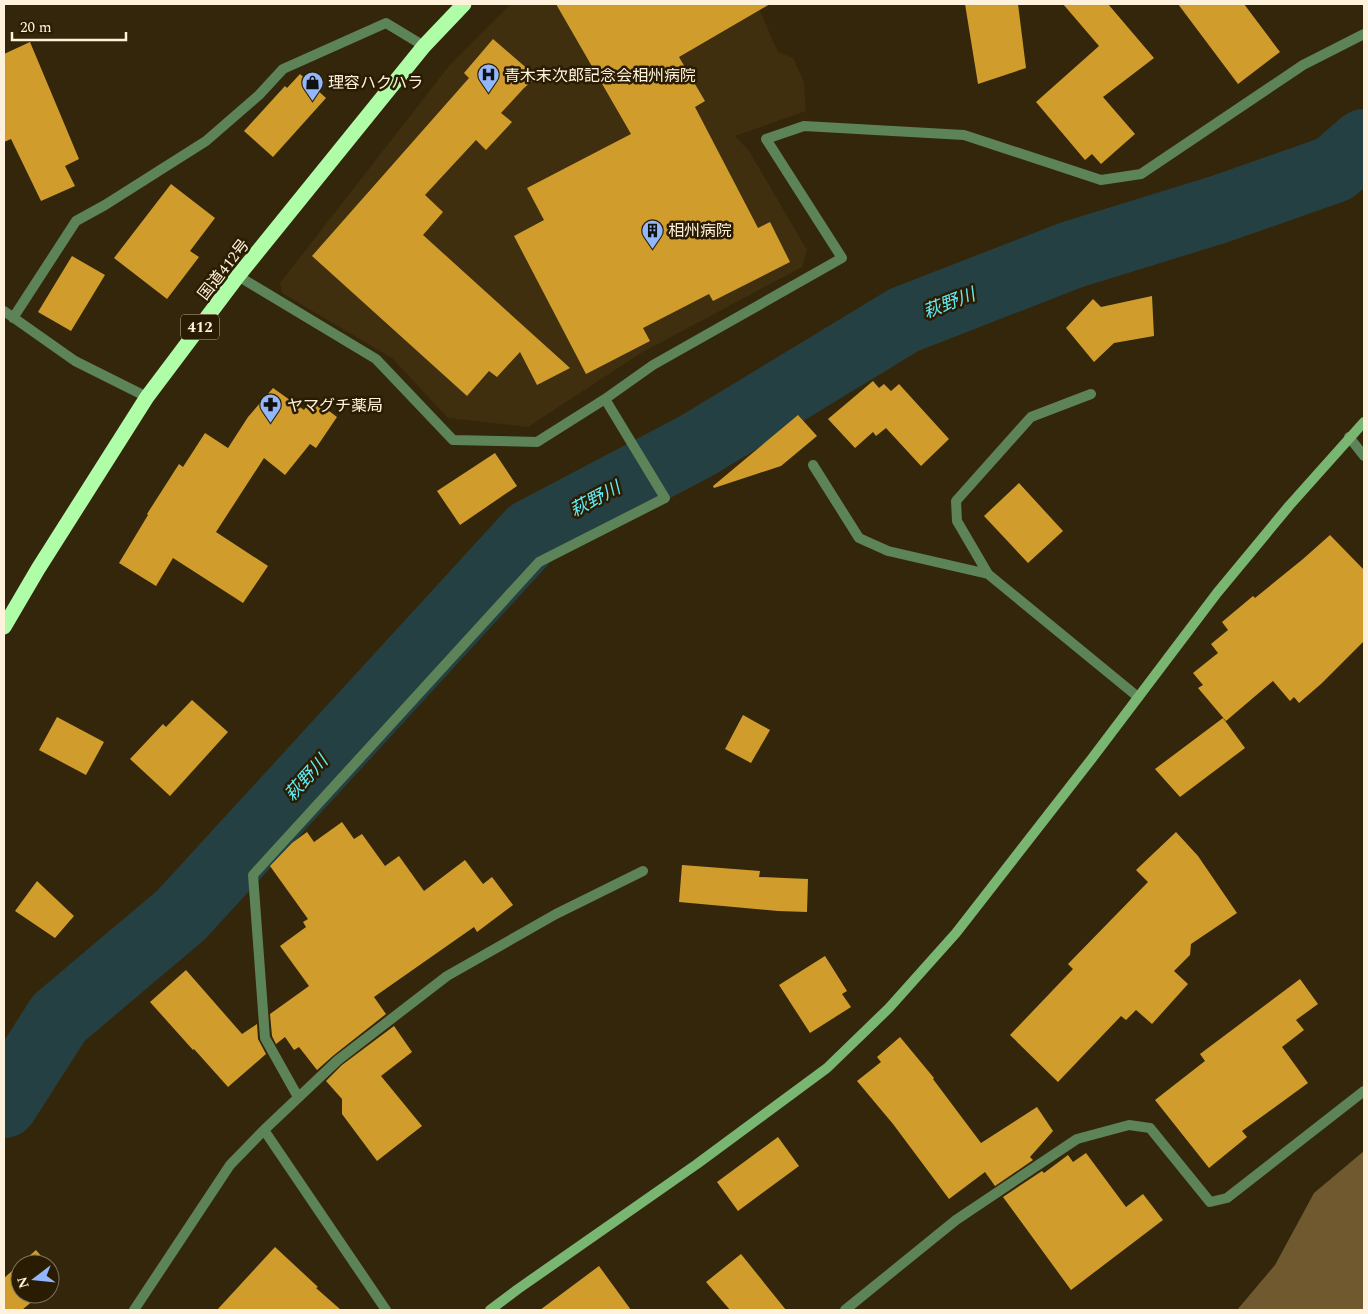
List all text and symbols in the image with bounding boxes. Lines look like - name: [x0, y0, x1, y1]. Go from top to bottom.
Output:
- scale bar: [12, 10, 126, 42]
- text: 20 m: [20, 16, 52, 39]
- hospital icon: 青木末次郎記念会相州病院: [476, 63, 500, 94]
- place label: 青木末次郎記念会相州病院: [504, 64, 696, 88]
- shop icon: 理容ハクハラ: [300, 70, 324, 101]
- place label: 理容ハクハラ: [328, 71, 423, 95]
- building icon: 相州病院: [640, 218, 664, 249]
- place label: 相州病院: [668, 219, 732, 243]
- street label: 国道412号: [192, 234, 255, 305]
- water label: 萩野川: [919, 280, 981, 326]
- road number: 412: [181, 314, 219, 340]
- pharmacy icon: ヤマグチ薬局: [259, 393, 283, 424]
- place label: ヤマグチ薬局: [287, 394, 383, 418]
- water label: 萩野川: [565, 474, 627, 524]
- water label: 萩野川: [278, 748, 336, 807]
- north arrow: [10, 1254, 60, 1304]
- text: N: [11, 1274, 35, 1291]

